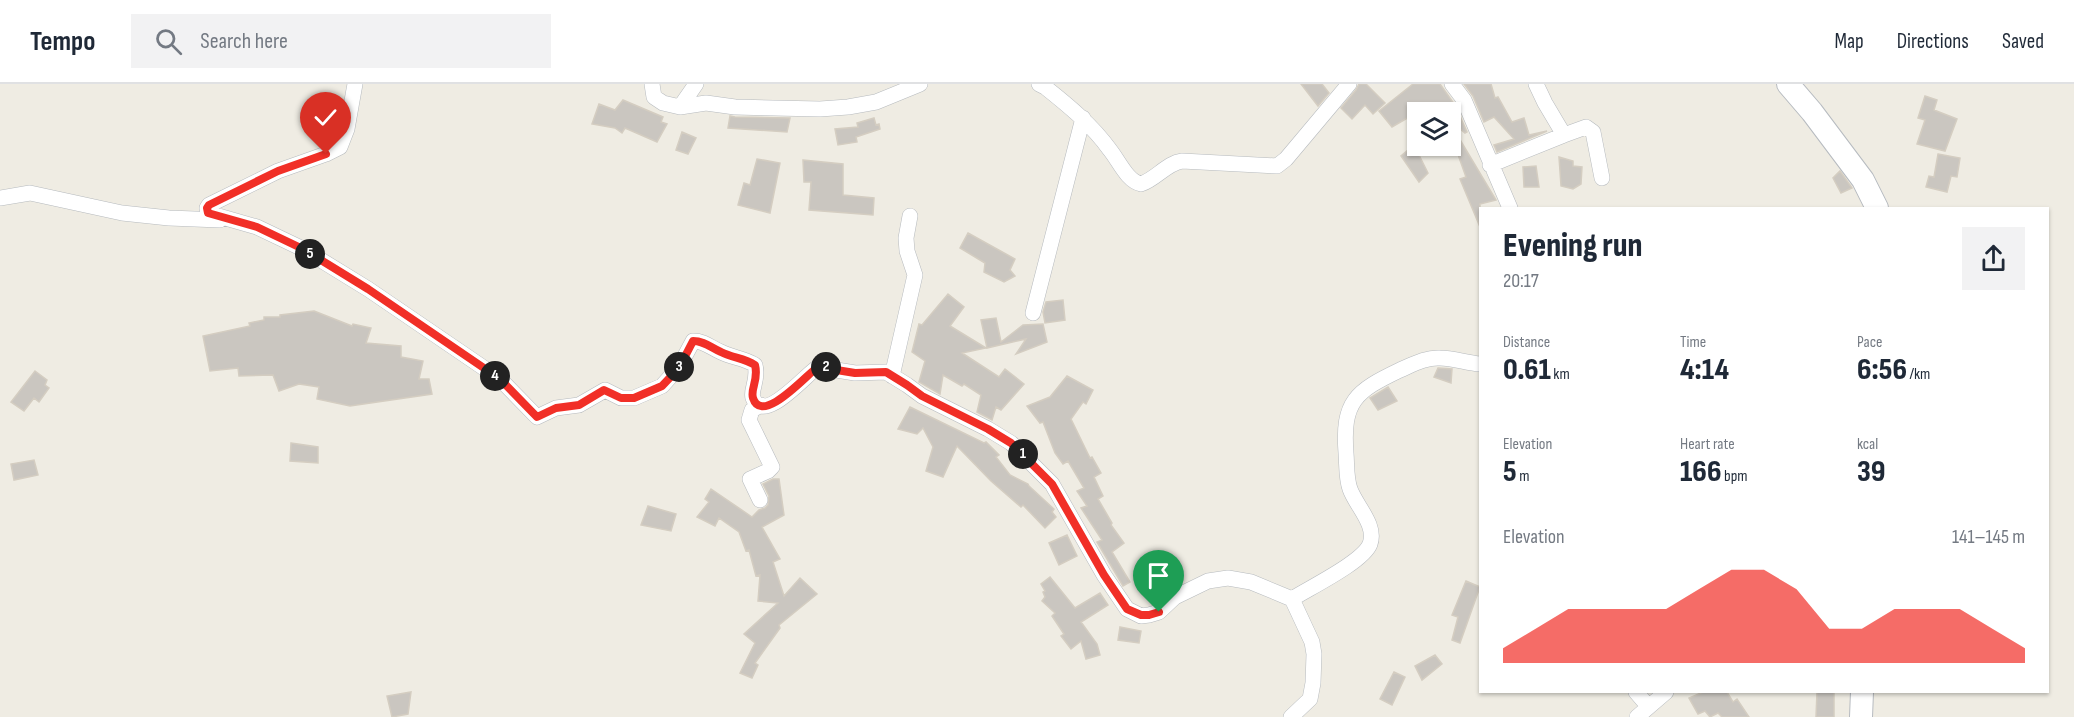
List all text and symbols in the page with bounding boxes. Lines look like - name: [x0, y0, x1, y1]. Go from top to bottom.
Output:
- search box: [131, 14, 551, 68]
- text: Tempo: [30, 25, 95, 58]
- icon: search: [152, 25, 185, 58]
- text: Search here: [200, 28, 288, 55]
- text: Map: [1834, 29, 1864, 54]
- text: Directions: [1897, 29, 1969, 54]
- text: Saved: [2002, 29, 2044, 54]
- pin: [300, 92, 351, 154]
- icon: check: [309, 101, 342, 134]
- map controls: [1407, 102, 1461, 156]
- button: layers: [1407, 102, 1461, 156]
- text: Evening run: [1503, 226, 1643, 266]
- button: share: [1962, 227, 2025, 290]
- pin: 5: [295, 239, 325, 269]
- text: 5: [306, 244, 314, 263]
- text: 20:17: [1503, 269, 1539, 293]
- text: Distance: [1503, 333, 1550, 352]
- text: Time: [1680, 333, 1706, 352]
- text: Pace: [1857, 333, 1882, 352]
- pin: 3: [664, 352, 694, 382]
- pin: 2: [811, 352, 841, 382]
- text: 0.61: [1503, 352, 1551, 388]
- text: 4:14: [1680, 352, 1729, 388]
- text: 6:56: [1857, 352, 1907, 388]
- text: 3: [675, 357, 683, 376]
- text: 2: [822, 357, 830, 376]
- pin: 4: [480, 361, 510, 391]
- text: km: [1551, 365, 1570, 384]
- text: /km: [1907, 365, 1930, 384]
- text: 4: [491, 366, 499, 385]
- text: Elevation: [1503, 435, 1552, 454]
- text: Heart rate: [1680, 435, 1735, 454]
- text: kcal: [1857, 435, 1878, 454]
- pin: 1: [1008, 439, 1038, 469]
- text: 1: [1020, 444, 1026, 463]
- text: 5: [1503, 454, 1517, 490]
- text: 166: [1680, 454, 1721, 490]
- text: 39: [1857, 454, 1885, 490]
- text: m: [1517, 467, 1529, 486]
- text: bpm: [1721, 467, 1748, 486]
- text: Elevation: [1503, 525, 1565, 549]
- text: 141–145 m: [1952, 525, 2025, 549]
- pin: [1133, 550, 1184, 612]
- icon: arrive: [1142, 559, 1175, 592]

